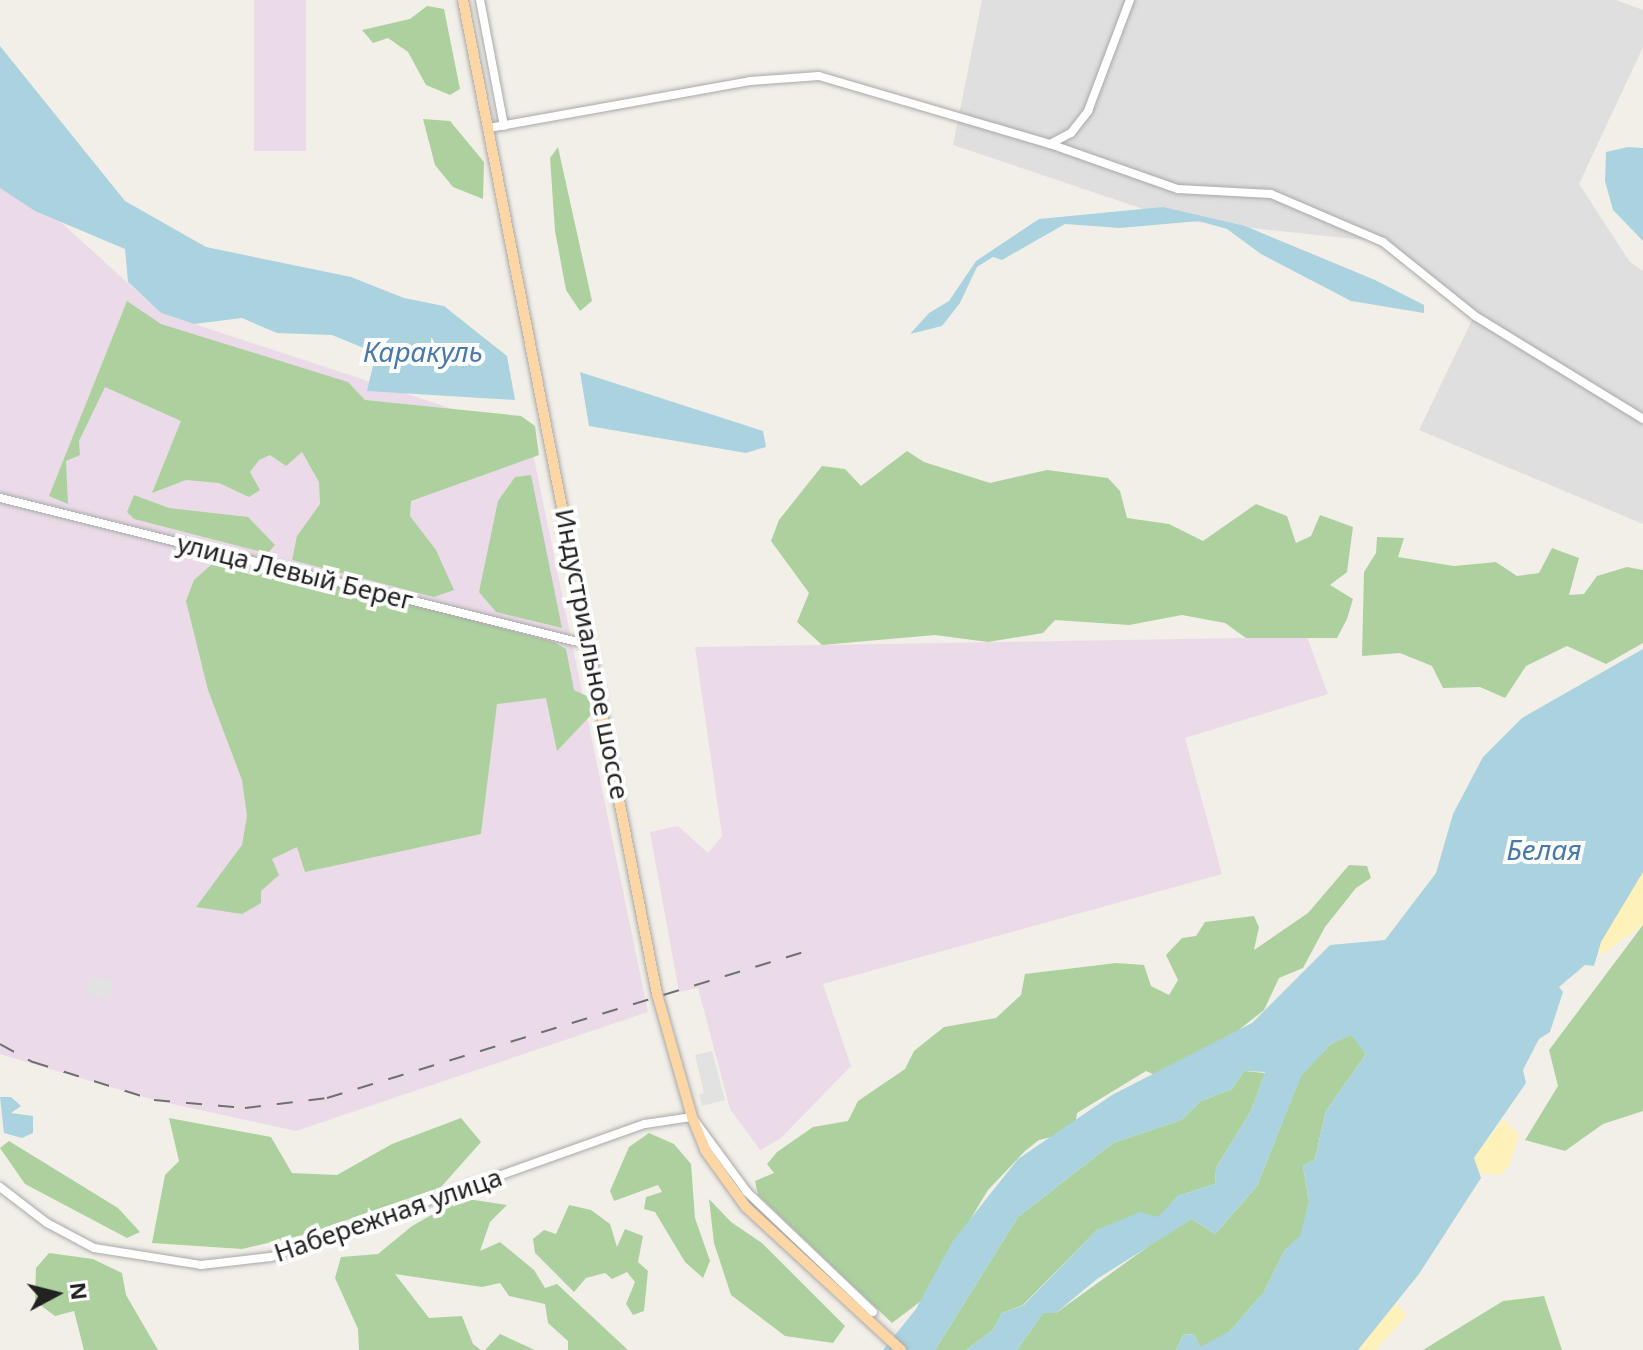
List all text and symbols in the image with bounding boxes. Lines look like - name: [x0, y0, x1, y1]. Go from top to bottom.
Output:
- water label: Каракуль: [363, 334, 483, 368]
- street label: Индустриальное шоссе: [549, 506, 635, 802]
- street label: улица Левый Берег: [174, 528, 416, 616]
- water label: Белая: [1506, 832, 1582, 866]
- street label: Набережная улица: [270, 1161, 506, 1269]
- north arrow: [16, 1254, 96, 1334]
- text: N: [64, 1280, 96, 1302]

